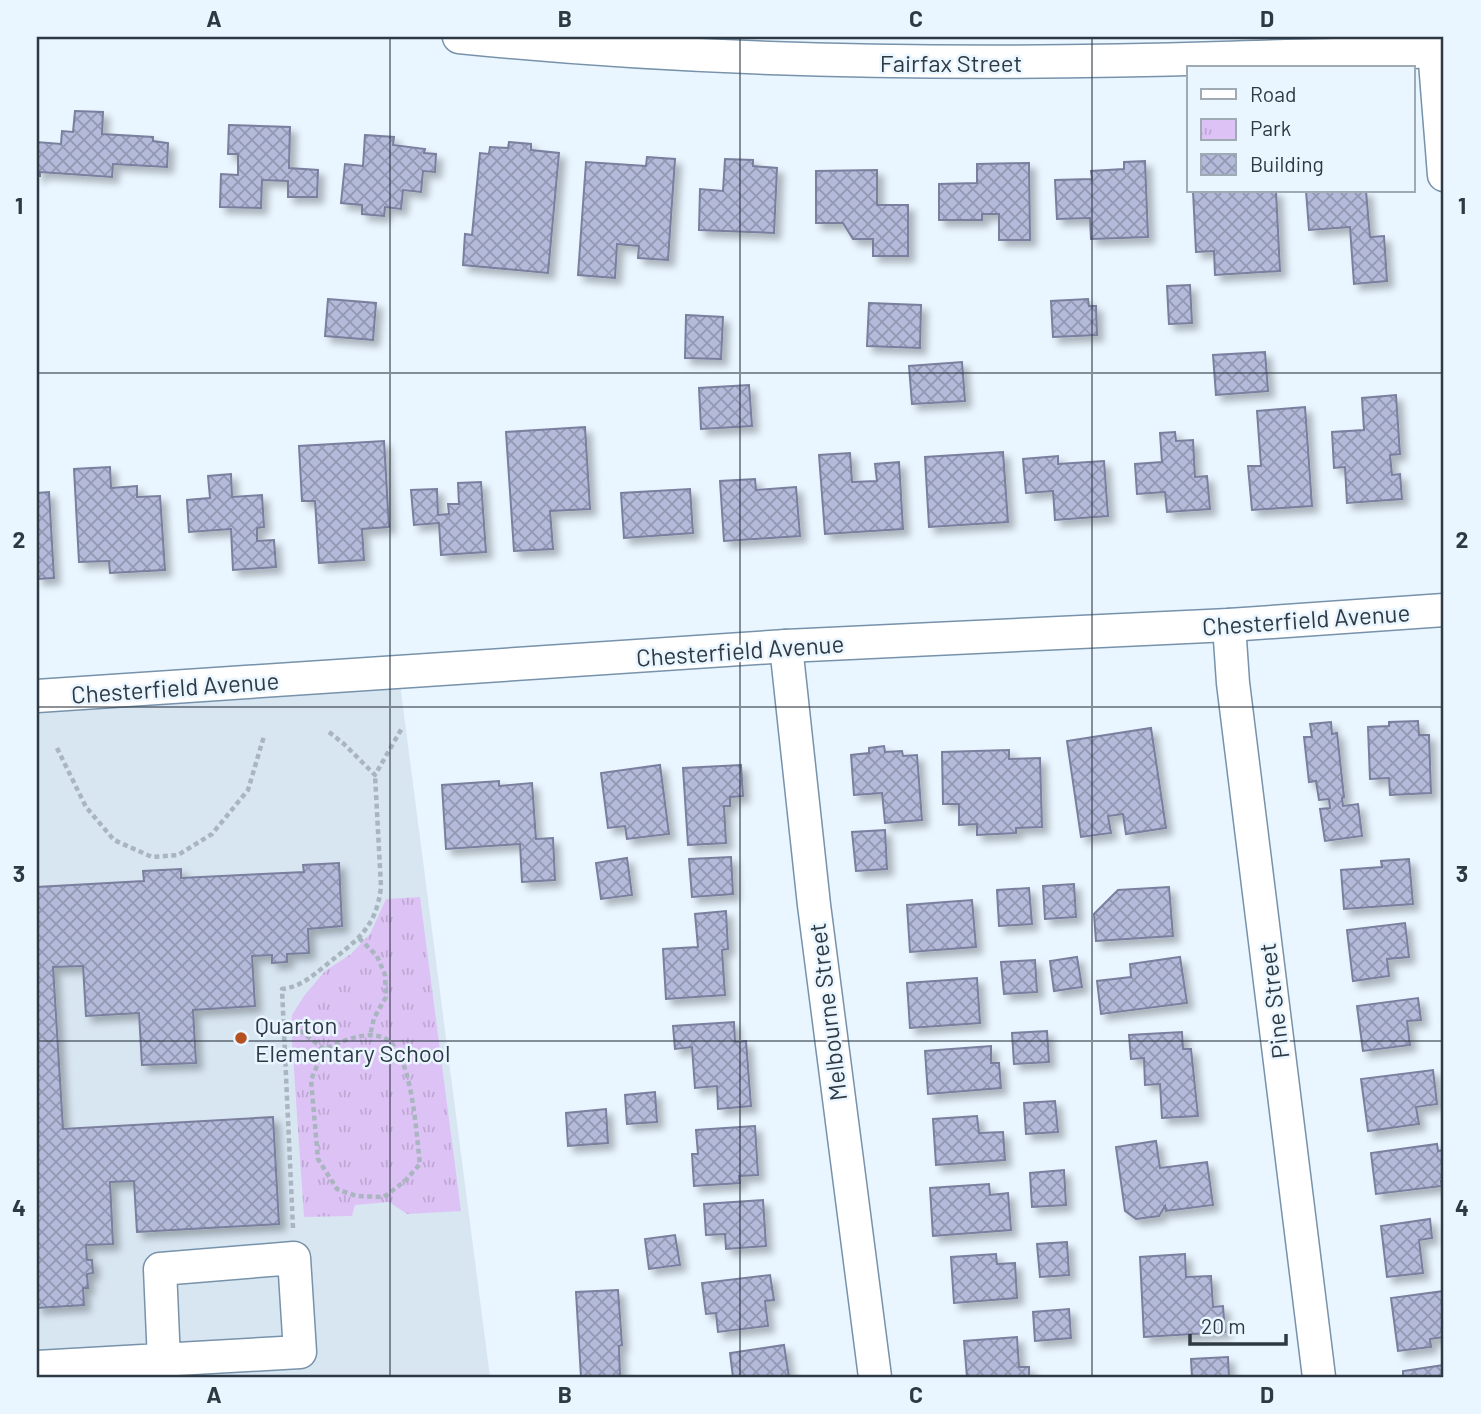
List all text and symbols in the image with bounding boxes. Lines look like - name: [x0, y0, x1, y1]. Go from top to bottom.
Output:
- text: A: [206, 4, 222, 32]
- text: B: [558, 4, 572, 32]
- text: C: [909, 4, 923, 32]
- text: D: [1260, 4, 1274, 32]
- street label: Fairfax Street: [880, 48, 1022, 77]
- legend: [1187, 66, 1414, 192]
- text: Road: [1250, 81, 1296, 106]
- text: Park: [1250, 115, 1291, 140]
- text: Building: [1250, 151, 1324, 176]
- text: 1: [15, 191, 23, 219]
- text: 1: [1458, 191, 1466, 219]
- text: 2: [13, 525, 25, 553]
- text: 2: [1456, 525, 1468, 553]
- street label: Chesterfield Avenue: [1201, 597, 1411, 641]
- street label: Chesterfield Avenue: [635, 628, 845, 672]
- street label: Chesterfield Avenue: [70, 665, 280, 709]
- text: 3: [13, 859, 25, 887]
- text: 3: [1456, 859, 1468, 887]
- street label: Melbourne Street: [802, 921, 852, 1103]
- street label: Pine Street: [1252, 942, 1294, 1060]
- place label: Quarton Elementary School: [255, 1010, 450, 1067]
- marker: Quarton Elementary School: [233, 1030, 249, 1046]
- text: 4: [12, 1193, 26, 1221]
- text: 4: [1455, 1193, 1469, 1221]
- scale bar: [1190, 1302, 1287, 1346]
- text: 20 m: [1201, 1313, 1246, 1338]
- text: A: [206, 1380, 222, 1408]
- text: B: [558, 1380, 572, 1408]
- text: C: [909, 1380, 923, 1408]
- text: D: [1260, 1380, 1274, 1408]

